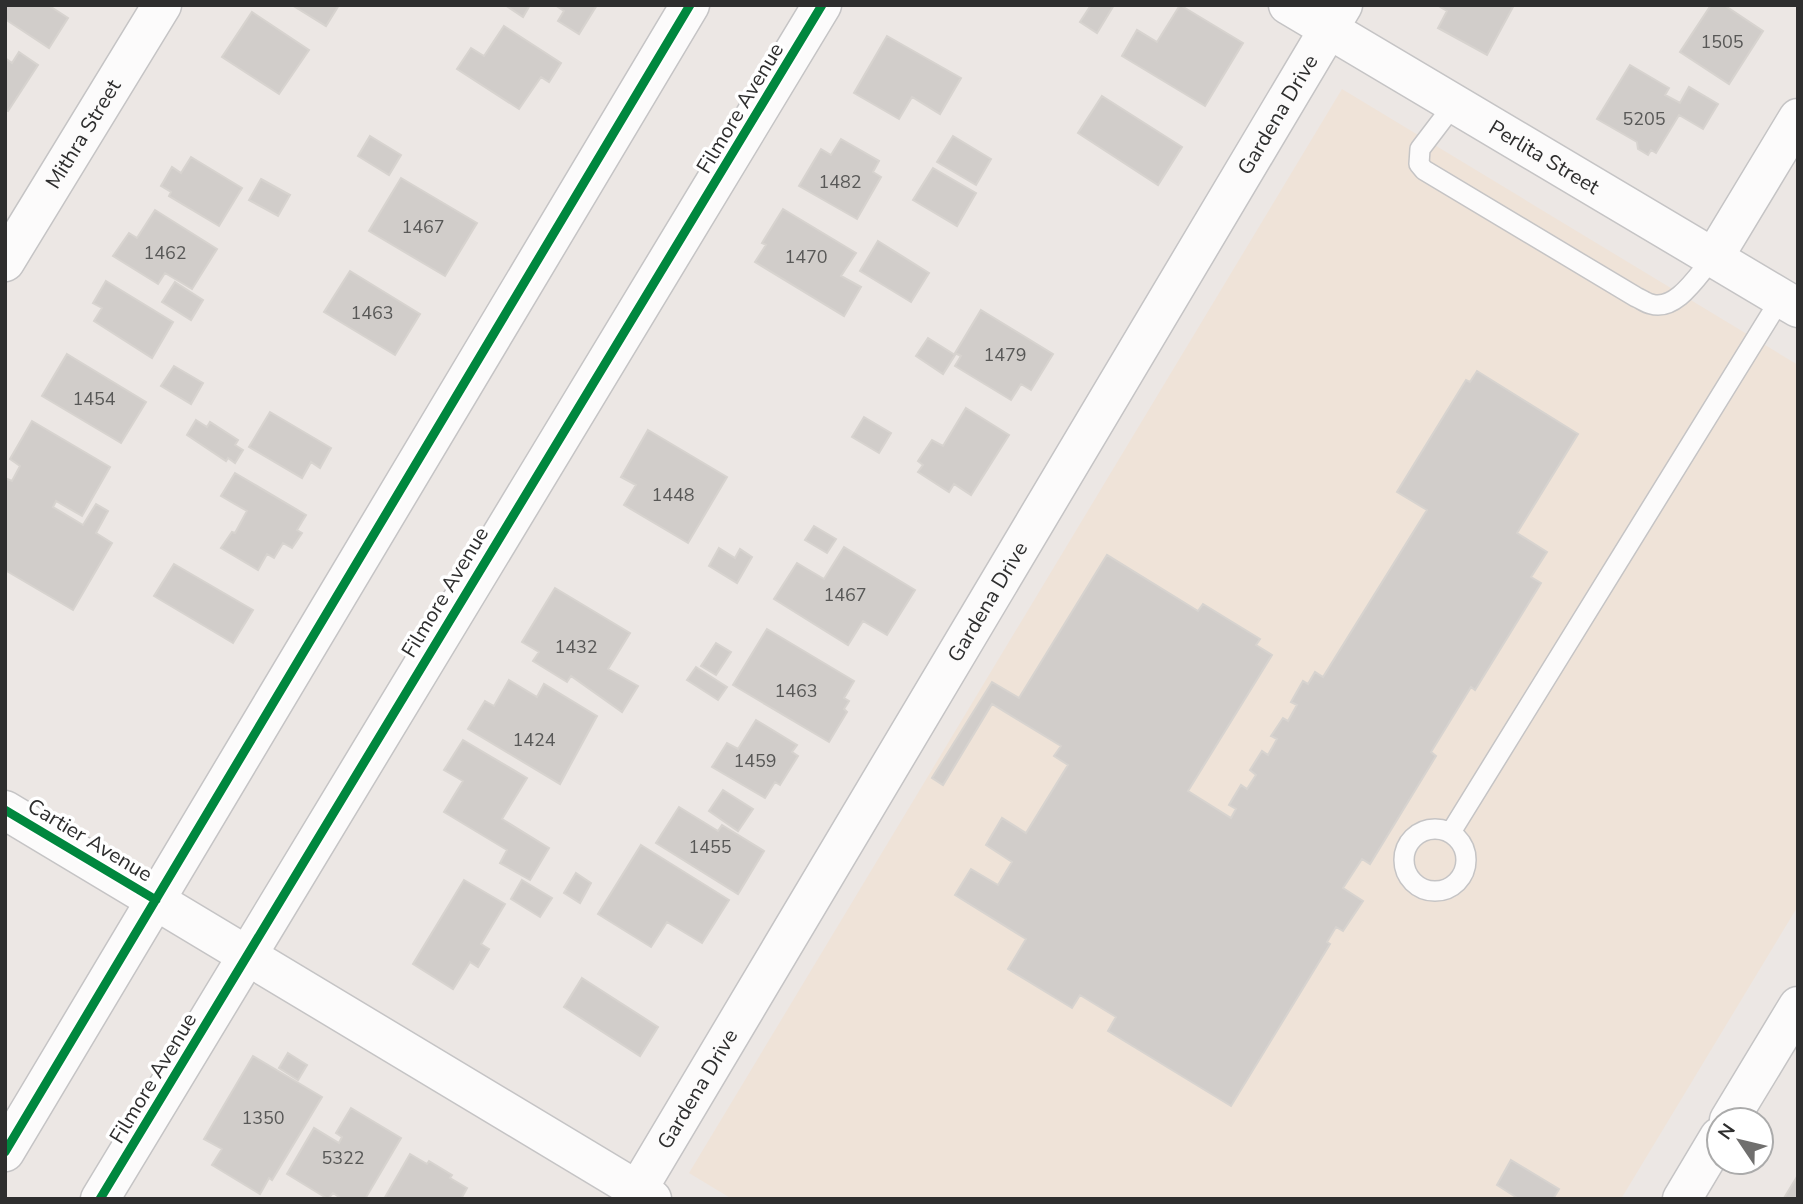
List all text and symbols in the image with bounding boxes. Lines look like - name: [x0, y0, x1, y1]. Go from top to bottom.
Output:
- house number: 1505: [1700, 30, 1744, 54]
- street label: Filmore Avenue: [690, 37, 790, 179]
- street label: Gardena Drive: [1231, 49, 1324, 180]
- street label: Mithra Street: [39, 73, 128, 194]
- house number: 5205: [1622, 107, 1666, 131]
- street label: Perlita Street: [1484, 114, 1605, 201]
- house number: 1482: [818, 170, 862, 194]
- house number: 1467: [401, 215, 445, 239]
- house number: 1462: [143, 241, 187, 265]
- house number: 1470: [784, 245, 828, 269]
- house number: 1463: [350, 301, 394, 325]
- house number: 1479: [983, 343, 1027, 367]
- house number: 1454: [72, 387, 116, 411]
- house number: 1448: [651, 483, 695, 507]
- street label: Filmore Avenue: [395, 521, 495, 663]
- street label: Gardena Drive: [941, 536, 1034, 667]
- house number: 1467: [823, 583, 867, 607]
- house number: 1432: [554, 635, 598, 659]
- house number: 1463: [774, 679, 818, 703]
- house number: 1424: [512, 728, 556, 752]
- house number: 1459: [733, 749, 777, 773]
- street label: Cartier Avenue: [22, 792, 158, 888]
- house number: 1455: [688, 835, 732, 859]
- street label: Filmore Avenue: [103, 1007, 203, 1149]
- street label: Gardena Drive: [651, 1024, 744, 1154]
- house number: 1350: [241, 1106, 285, 1130]
- north arrow: [1705, 1106, 1775, 1176]
- text: N: [1712, 1119, 1742, 1145]
- house number: 5322: [321, 1146, 365, 1170]

